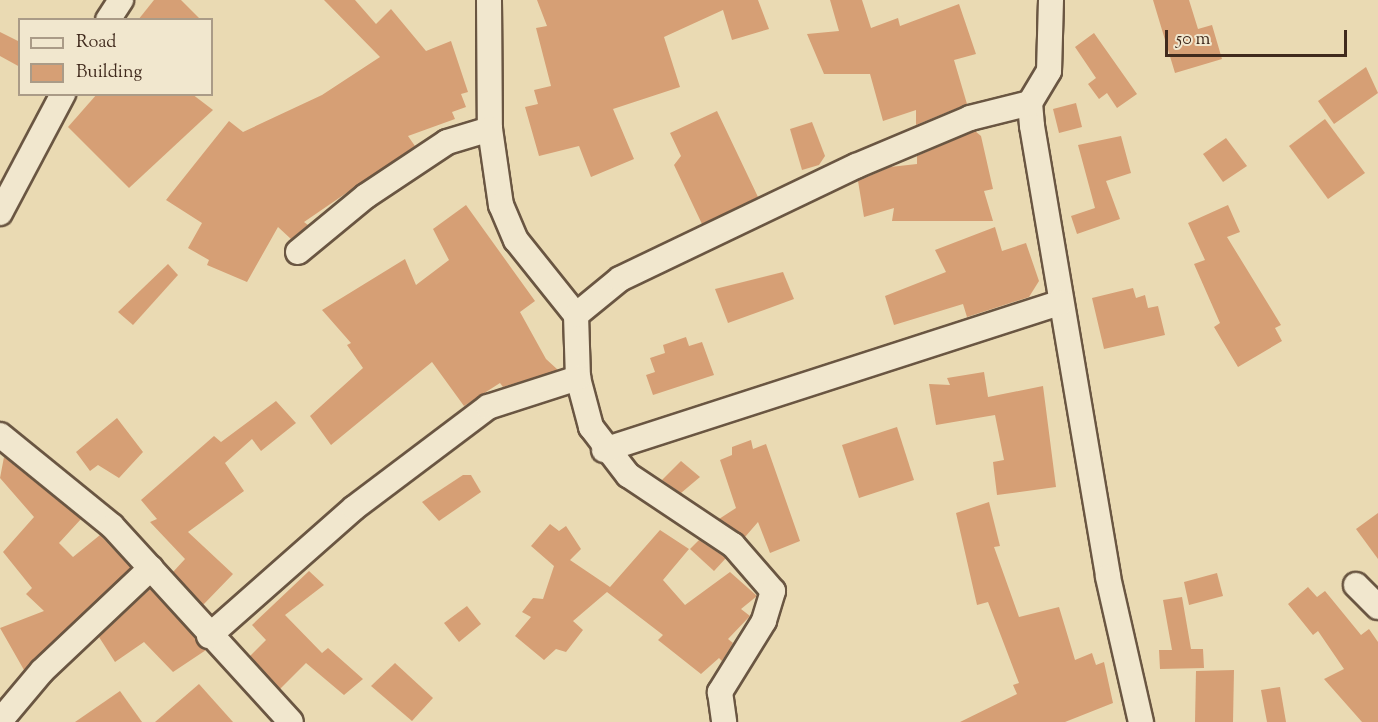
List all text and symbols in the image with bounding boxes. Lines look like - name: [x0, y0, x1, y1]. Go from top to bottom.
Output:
- legend: [18, 18, 213, 96]
- scale bar: [1168, 18, 1350, 56]
- text: 50 m: [1176, 27, 1210, 53]
- text: Road: [76, 30, 116, 56]
- text: Building: [76, 60, 142, 86]

